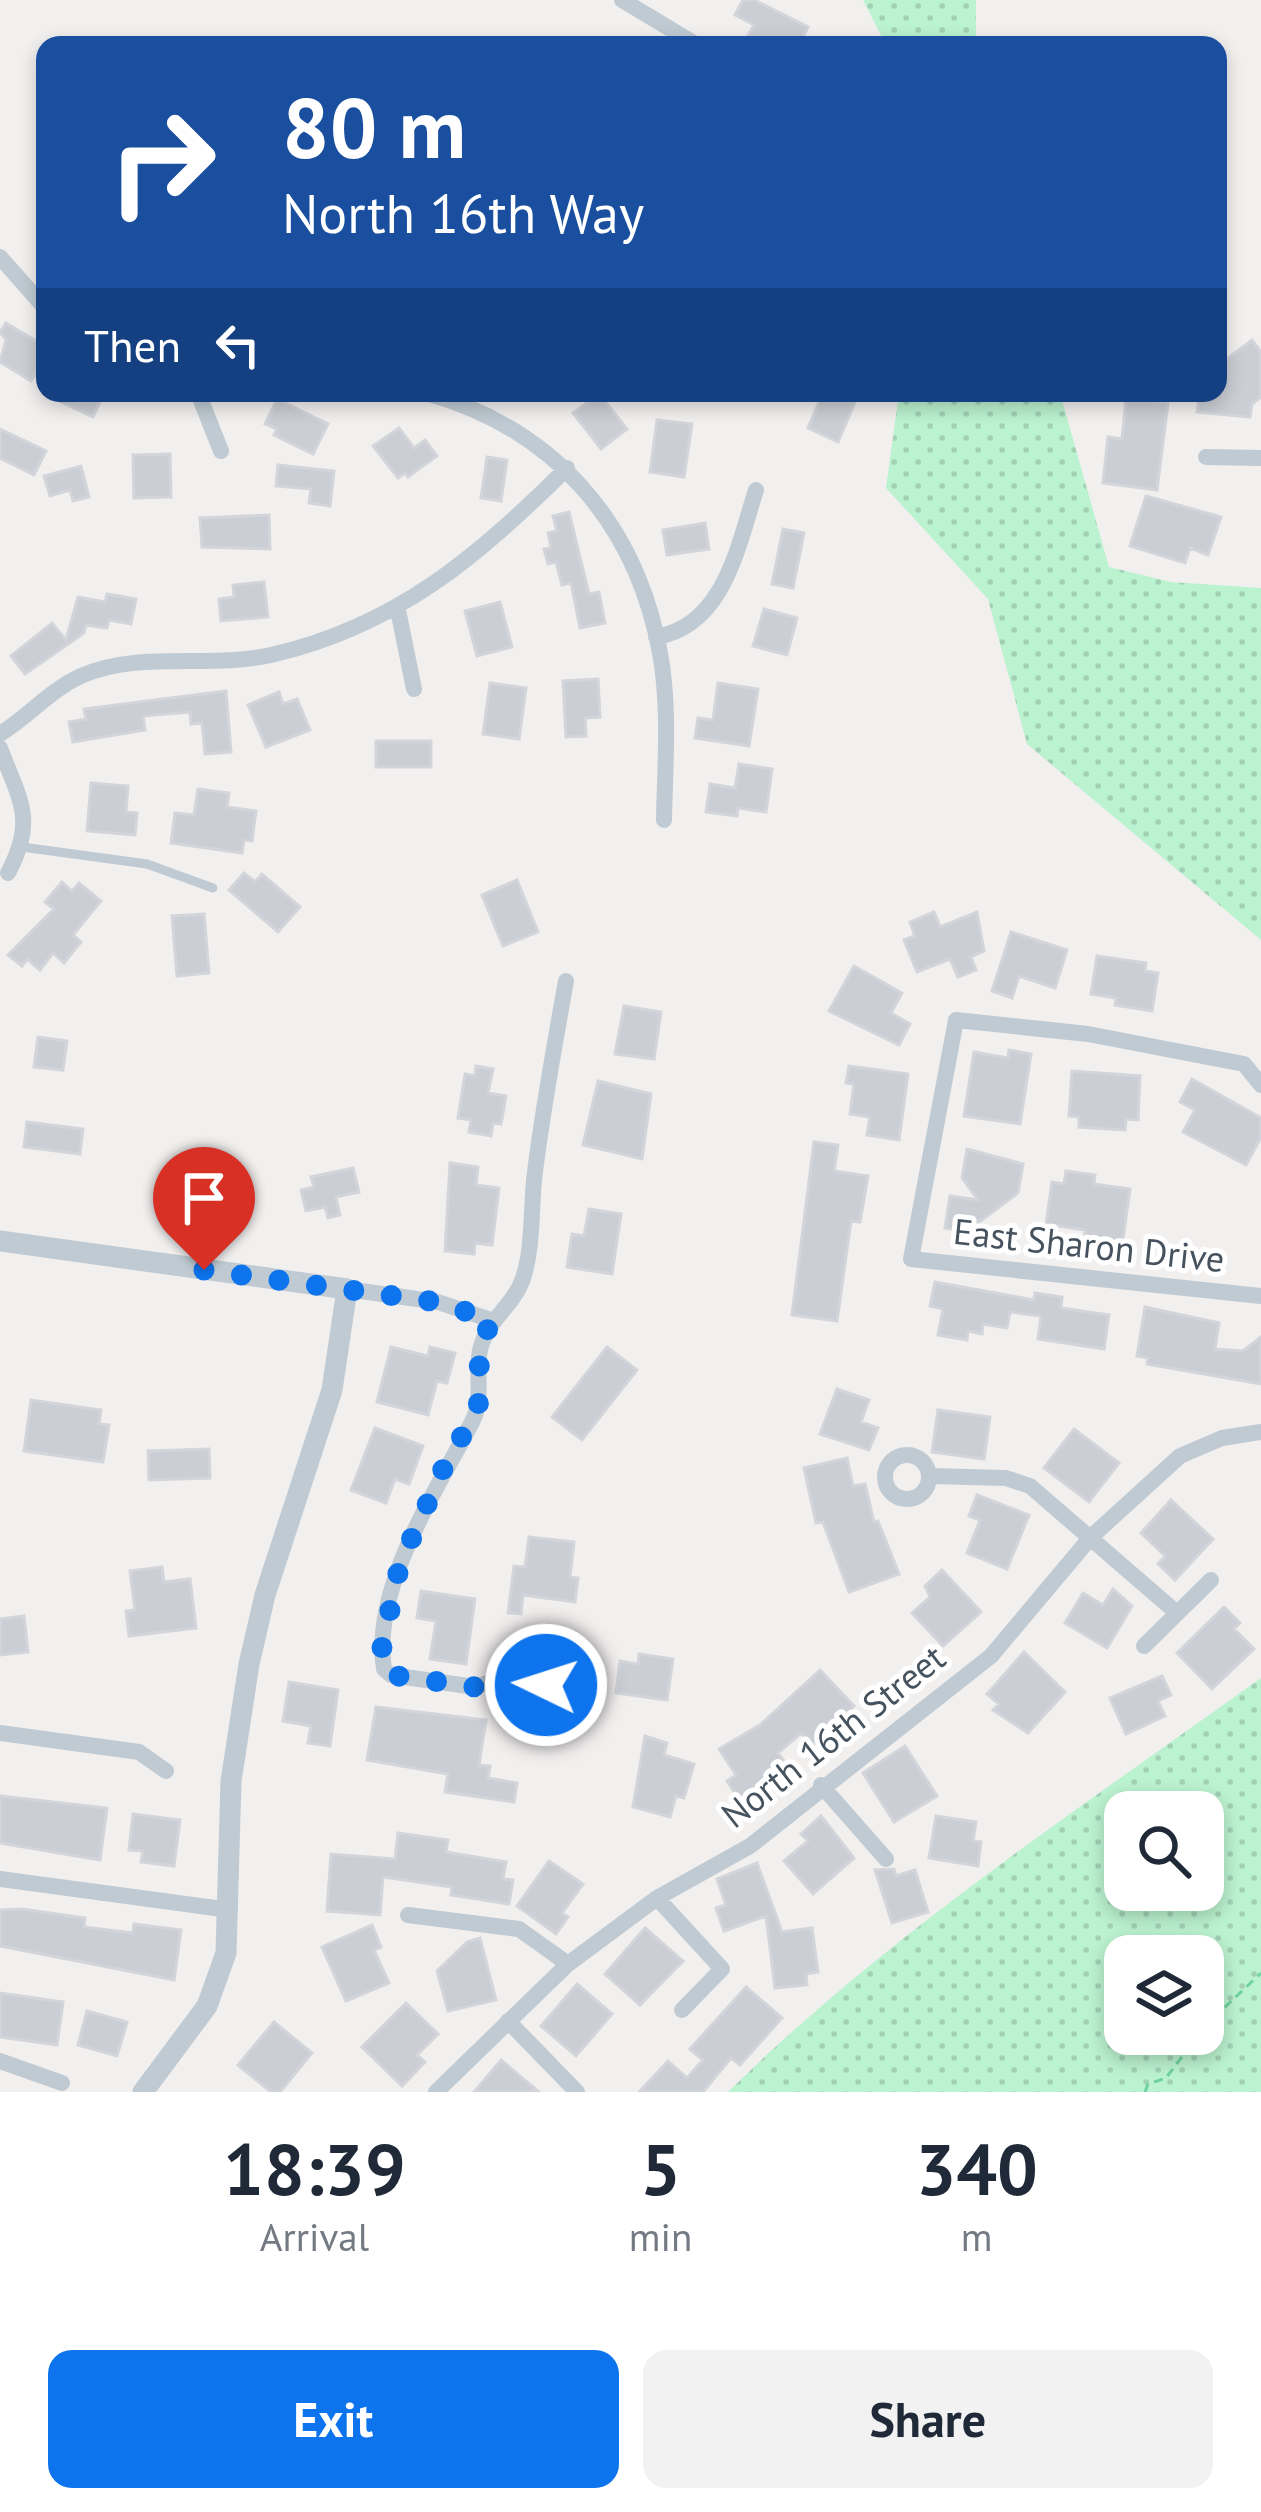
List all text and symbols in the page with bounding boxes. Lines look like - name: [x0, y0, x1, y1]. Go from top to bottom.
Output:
- text: 80 m: [282, 72, 466, 181]
- icon: right: [84, 84, 240, 240]
- text: North 16th Way: [282, 178, 644, 248]
- icon: left: [205, 312, 271, 378]
- text: Then: [84, 316, 181, 374]
- pin: [153, 1147, 255, 1270]
- icon: arrive: [171, 1165, 237, 1231]
- street label: East Sharon Drive: [951, 1207, 1227, 1282]
- position arrow: [483, 1622, 609, 1748]
- street label: North 16th Street: [711, 1634, 954, 1838]
- map controls: [1104, 1791, 1224, 2055]
- button: search: [1104, 1791, 1224, 1911]
- button: layers: [1104, 1935, 1224, 2055]
- text: 18:39: [223, 2122, 406, 2215]
- text: 5: [640, 2122, 681, 2215]
- text: 340: [915, 2122, 1038, 2215]
- text: Arrival: [260, 2211, 369, 2262]
- text: min: [629, 2211, 692, 2262]
- text: m: [961, 2211, 992, 2262]
- button: Exit: [48, 2350, 619, 2488]
- button: Share: [643, 2350, 1213, 2488]

